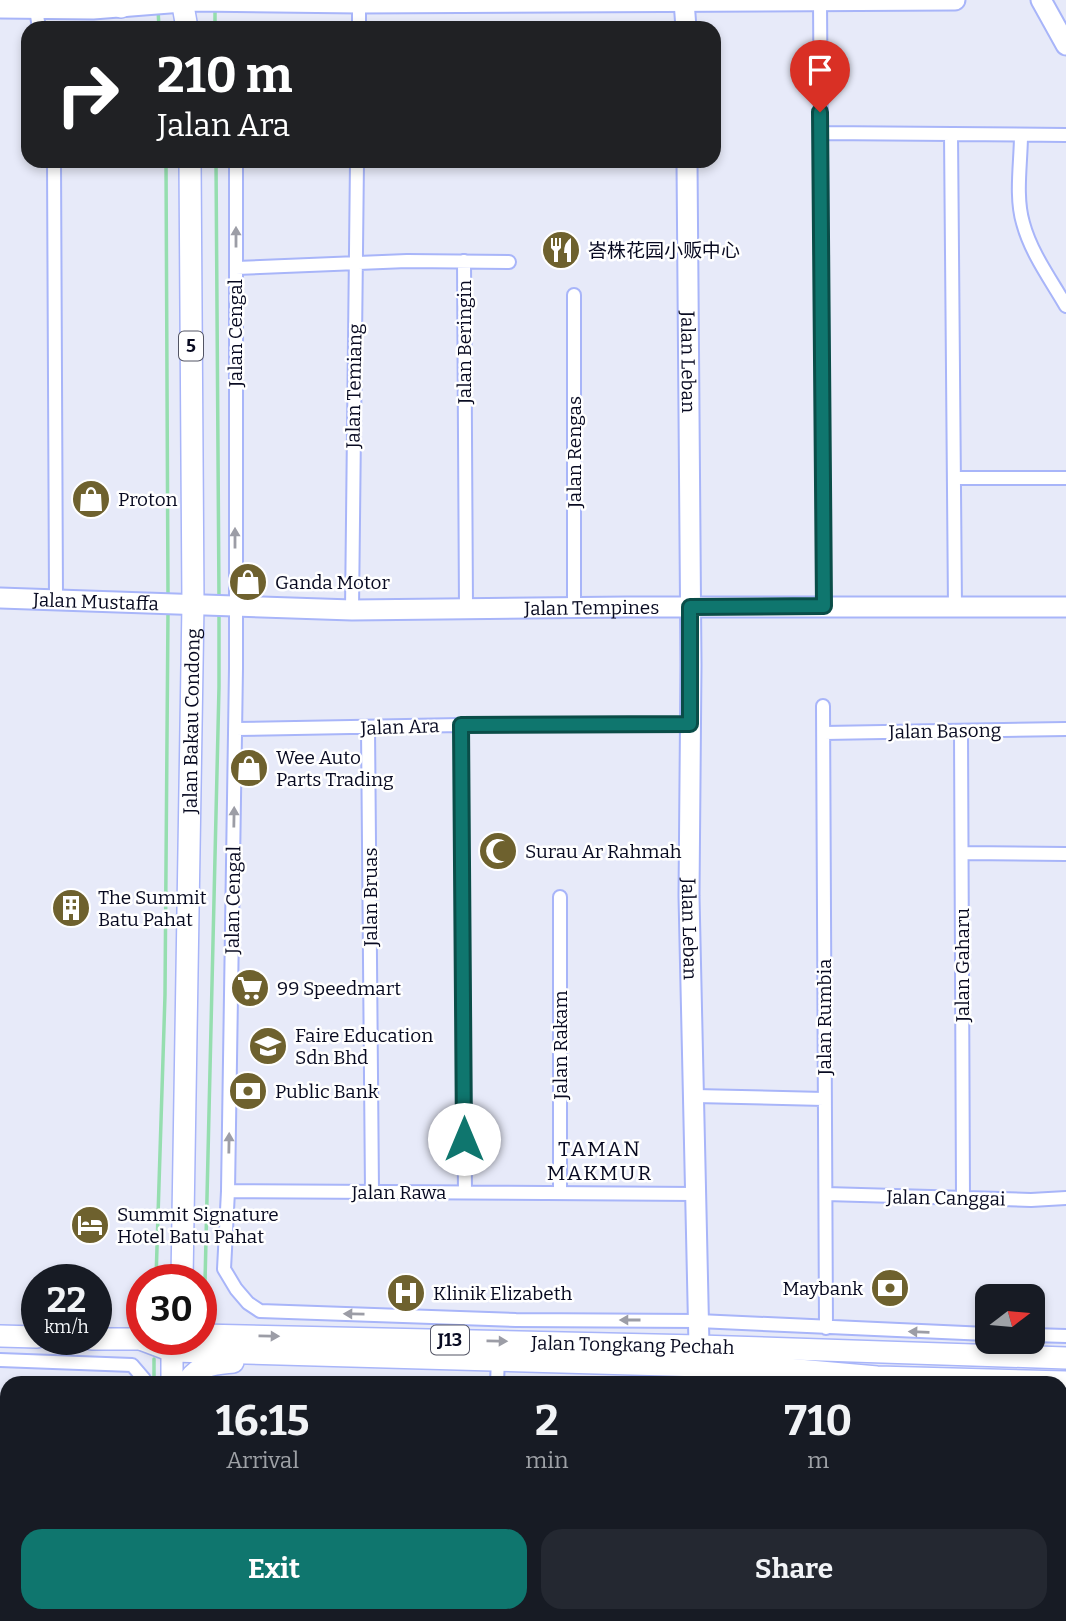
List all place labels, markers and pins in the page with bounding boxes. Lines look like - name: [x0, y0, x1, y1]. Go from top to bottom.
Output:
- pin: [790, 40, 850, 112]
- restaurant icon: 峇株花园小贩中心: [540, 229, 582, 271]
- place label: 峇株花园小贩中心: [588, 239, 740, 262]
- shop icon: Proton: [70, 478, 112, 520]
- place label: Proton: [118, 488, 178, 511]
- shop icon: Ganda Motor: [227, 561, 269, 603]
- place label: Ganda Motor: [275, 571, 390, 594]
- place label: Wee Auto Parts Trading: [276, 746, 394, 791]
- shop icon: Wee Auto Parts Trading: [228, 747, 270, 789]
- mosque icon: Surau Ar Rahmah: [477, 830, 519, 872]
- place label: Surau Ar Rahmah: [525, 840, 682, 863]
- place label: The Summit Batu Pahat: [98, 886, 207, 931]
- building icon: The Summit Batu Pahat: [50, 887, 92, 929]
- supermarket icon: 99 Speedmart: [229, 967, 271, 1009]
- place label: 99 Speedmart: [277, 977, 401, 1000]
- place label: Faire Education Sdn Bhd: [295, 1024, 433, 1069]
- school or university icon: Faire Education Sdn Bhd: [247, 1025, 289, 1067]
- bank icon: Public Bank: [227, 1070, 269, 1112]
- place label: Public Bank: [275, 1080, 379, 1103]
- place label: Summit Signature Hotel Batu Pahat: [117, 1203, 279, 1248]
- hotel icon: Summit Signature Hotel Batu Pahat: [69, 1204, 111, 1246]
- bank icon: Maybank: [869, 1267, 911, 1309]
- hospital icon: Klinik Elizabeth: [385, 1272, 427, 1314]
- place label: Maybank: [783, 1277, 863, 1300]
- place label: Klinik Elizabeth: [433, 1282, 572, 1305]

